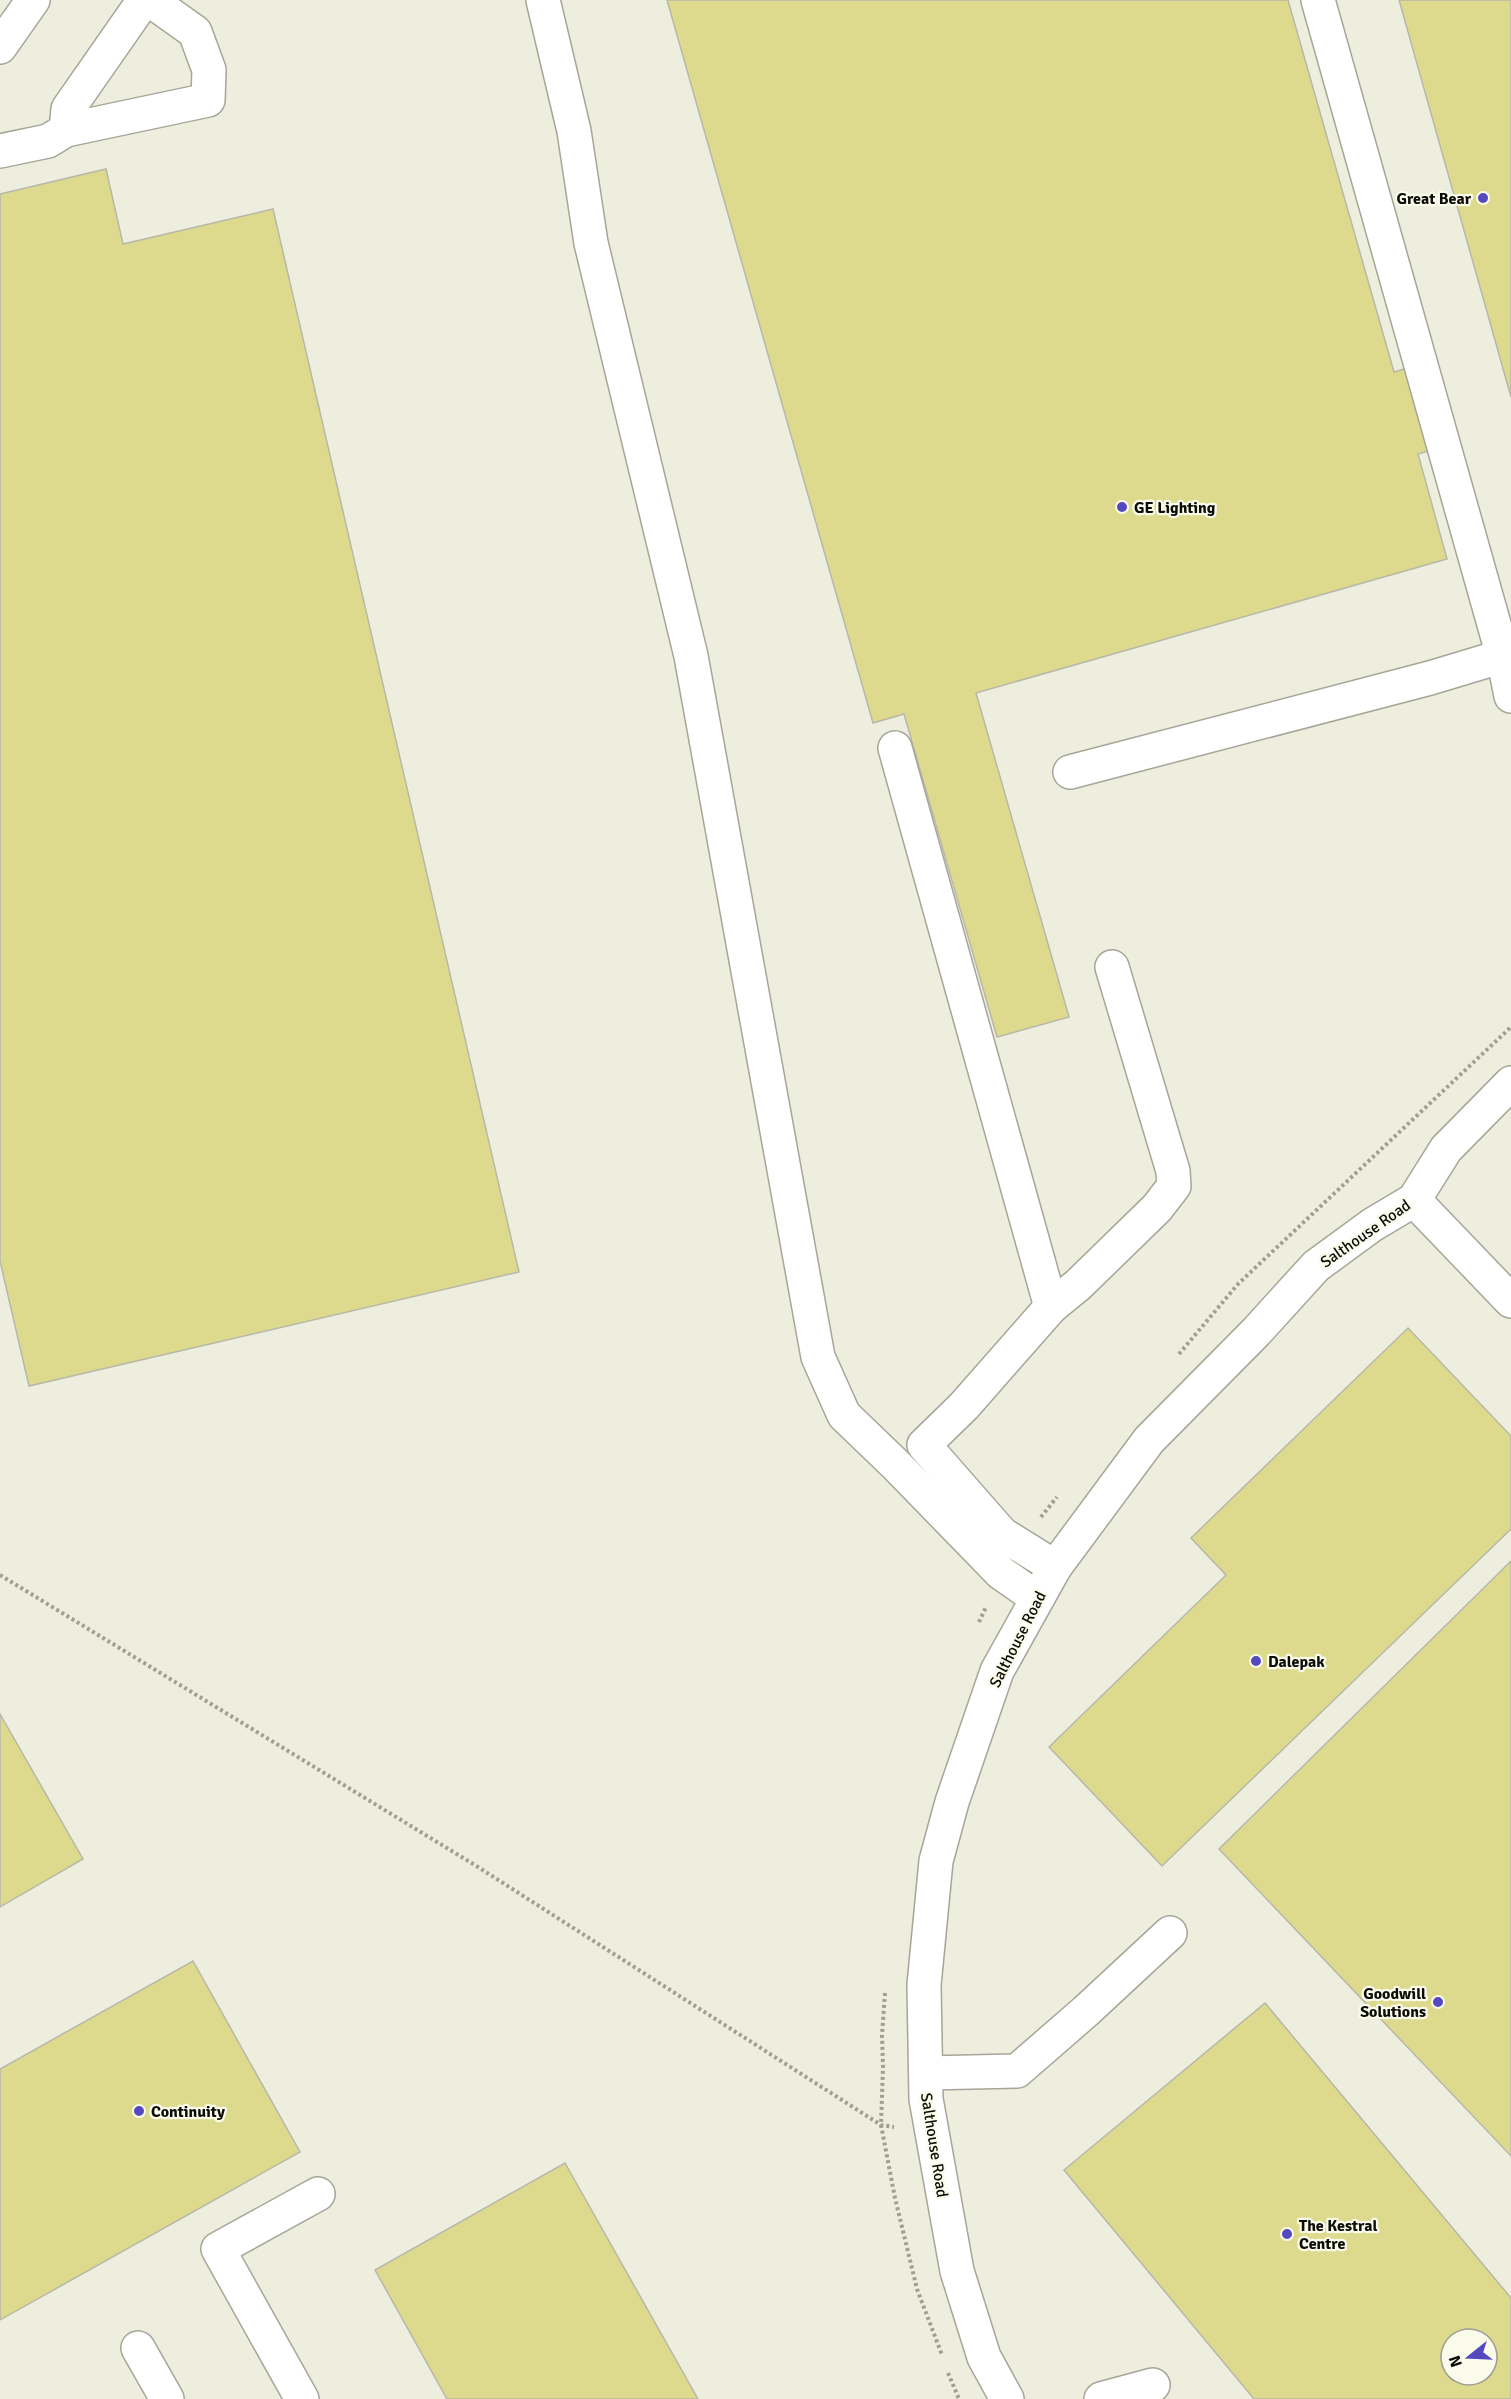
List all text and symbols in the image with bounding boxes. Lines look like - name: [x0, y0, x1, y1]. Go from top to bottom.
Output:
- place label: Great Bear: [1397, 189, 1472, 209]
- marker: Great Bear: [1476, 191, 1490, 205]
- place label: GE Lighting: [1134, 498, 1216, 518]
- marker: GE Lighting: [1115, 500, 1129, 514]
- street label: Salthouse Road: [1317, 1195, 1415, 1272]
- street label: Salthouse Road: [985, 1588, 1051, 1691]
- place label: Dalepak: [1268, 1652, 1325, 1672]
- marker: Dalepak: [1249, 1654, 1263, 1668]
- place label: Goodwill Solutions: [1360, 1984, 1426, 2022]
- marker: Goodwill Solutions: [1431, 1995, 1445, 2009]
- street label: Salthouse Road: [916, 2091, 952, 2199]
- place label: Continuity: [151, 2102, 225, 2122]
- marker: Continuity: [132, 2104, 146, 2118]
- place label: The Kestral Centre: [1299, 2216, 1378, 2254]
- marker: The Kestral Centre: [1280, 2227, 1294, 2241]
- north arrow: [1439, 2327, 1499, 2387]
- text: N: [1444, 2353, 1467, 2370]

